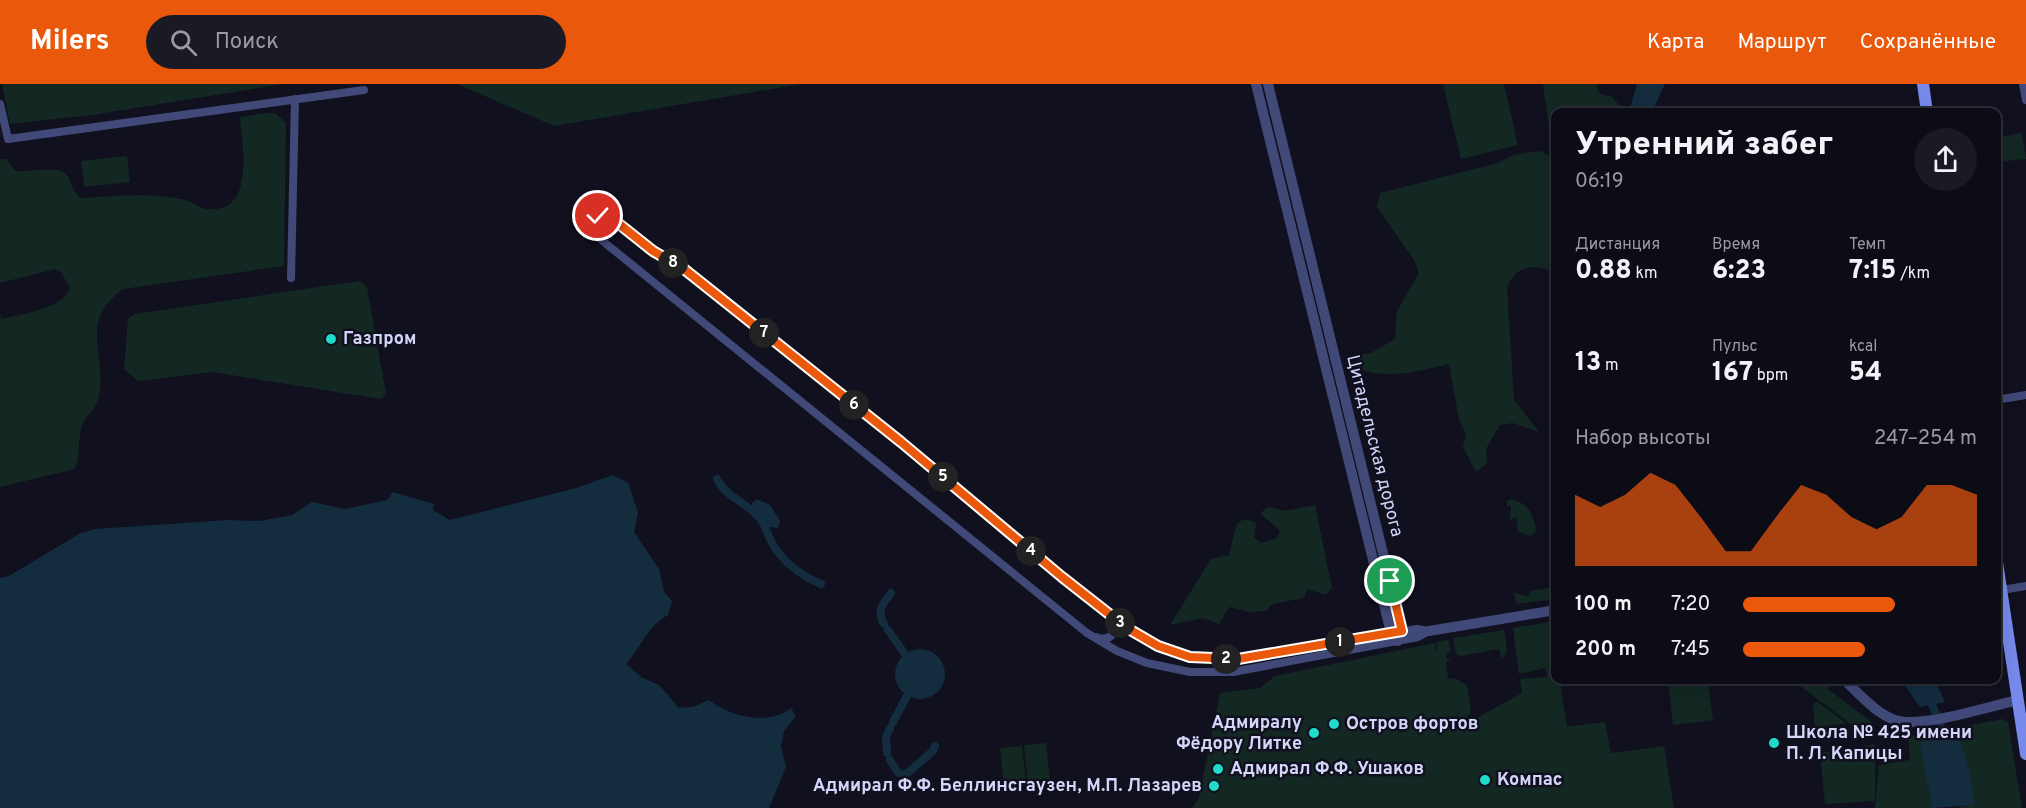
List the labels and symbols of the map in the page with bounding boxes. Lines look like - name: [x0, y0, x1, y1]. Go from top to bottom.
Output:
- pin: [572, 190, 623, 241]
- pin: 8: [658, 248, 688, 278]
- pin: 7: [749, 318, 779, 348]
- place label: Газпром: [343, 328, 416, 351]
- marker: Газпром: [324, 332, 338, 346]
- street label: Цитадельская дорога: [1340, 353, 1408, 539]
- pin: 6: [839, 390, 869, 420]
- pin: 5: [928, 462, 958, 492]
- pin: 4: [1016, 536, 1046, 566]
- pin: [1364, 555, 1415, 606]
- pin: 3: [1105, 608, 1135, 638]
- pin: 1: [1325, 627, 1355, 657]
- pin: 2: [1211, 644, 1241, 674]
- place label: Адмиралу Фёдору Литке: [1176, 712, 1302, 756]
- place label: Остров фортов: [1346, 713, 1478, 736]
- marker: Остров фортов: [1327, 717, 1341, 731]
- place label: Школа № 425 имени П. Л. Капицы: [1786, 722, 1972, 766]
- marker: Адмиралу Фёдору Литке: [1307, 726, 1321, 740]
- marker: Школа № 425 имени П. Л. Капицы: [1767, 736, 1781, 750]
- place label: Адмирал Ф.Ф. Ушаков: [1230, 758, 1424, 781]
- marker: Адмирал Ф.Ф. Ушаков: [1211, 762, 1225, 776]
- place label: Компас: [1497, 769, 1563, 792]
- marker: Компас: [1478, 773, 1492, 787]
- place label: Адмирал Ф.Ф. Беллинсгаузен, М.П. Лазарев: [813, 775, 1202, 798]
- marker: Адмирал Ф.Ф. Беллинсгаузен, М.П. Лазарев: [1207, 779, 1221, 793]

